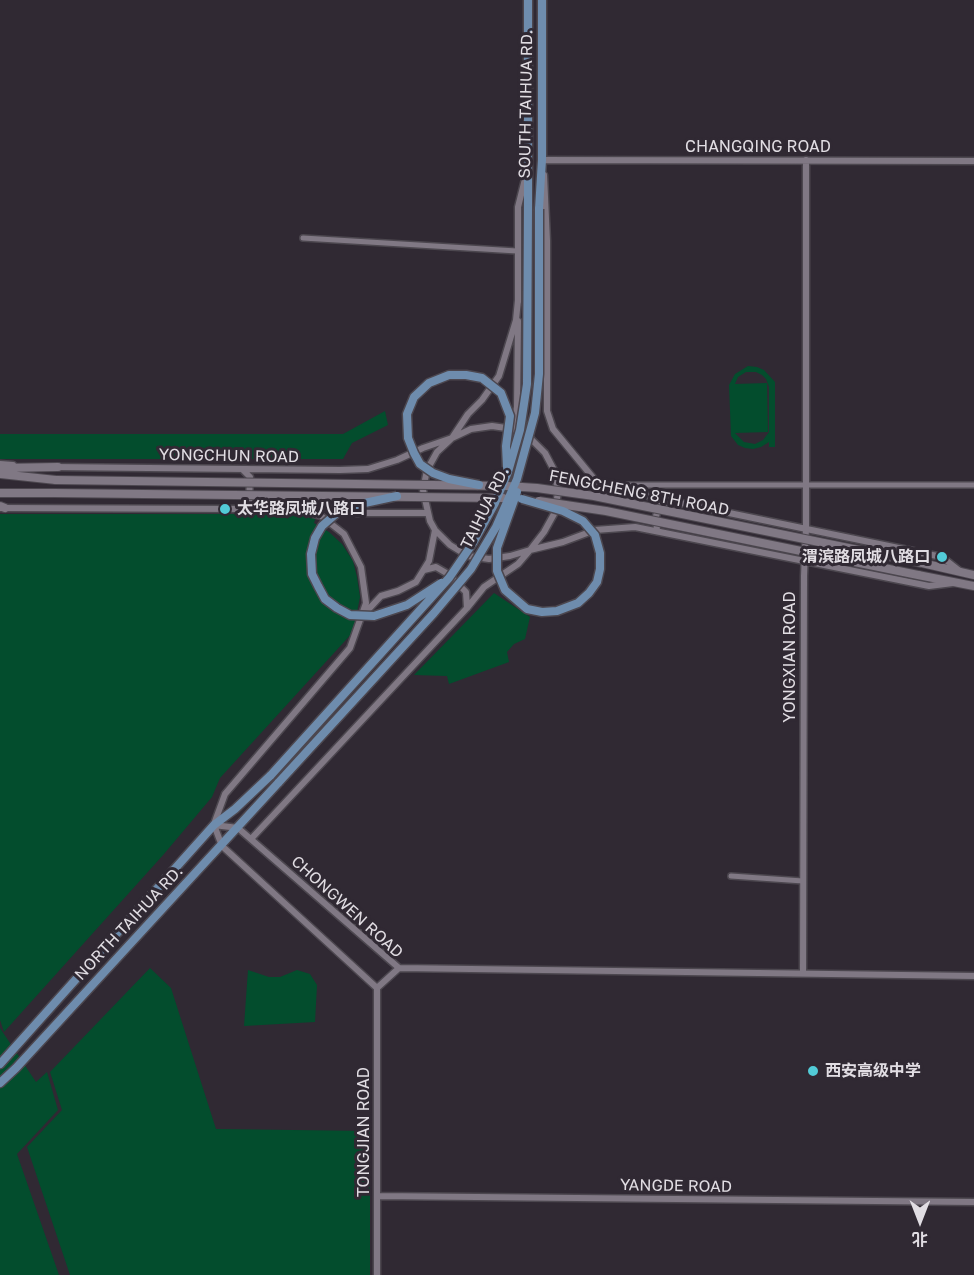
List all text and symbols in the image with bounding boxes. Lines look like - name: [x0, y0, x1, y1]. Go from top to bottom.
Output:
- street label: SOUTH TAIHUA RD.: [515, 29, 537, 179]
- street label: CHANGQING ROAD: [685, 137, 831, 157]
- street label: YONGCHUN ROAD: [159, 445, 299, 467]
- street label: TAIHUA RD.: [457, 464, 513, 552]
- street label: FENGCHENG 8TH ROAD: [547, 466, 731, 520]
- place label: 太华路凤城八路口: [237, 499, 365, 519]
- marker: 太华路凤城八路口: [218, 502, 232, 516]
- place label: 渭滨路凤城八路口: [802, 547, 930, 567]
- marker: 渭滨路凤城八路口: [935, 550, 949, 564]
- street label: YONGXIAN ROAD: [780, 591, 800, 723]
- street label: CHONGWEN ROAD: [287, 852, 407, 962]
- street label: NORTH TAIHUA RD.: [71, 862, 187, 984]
- place label: 西安高级中学: [825, 1061, 921, 1081]
- marker: 西安高级中学: [806, 1064, 820, 1078]
- street label: TONGJIAN ROAD: [354, 1067, 374, 1197]
- street label: YANGDE ROAD: [620, 1175, 732, 1197]
- north arrow: [890, 1191, 950, 1251]
- text: 北: [912, 1229, 928, 1249]

